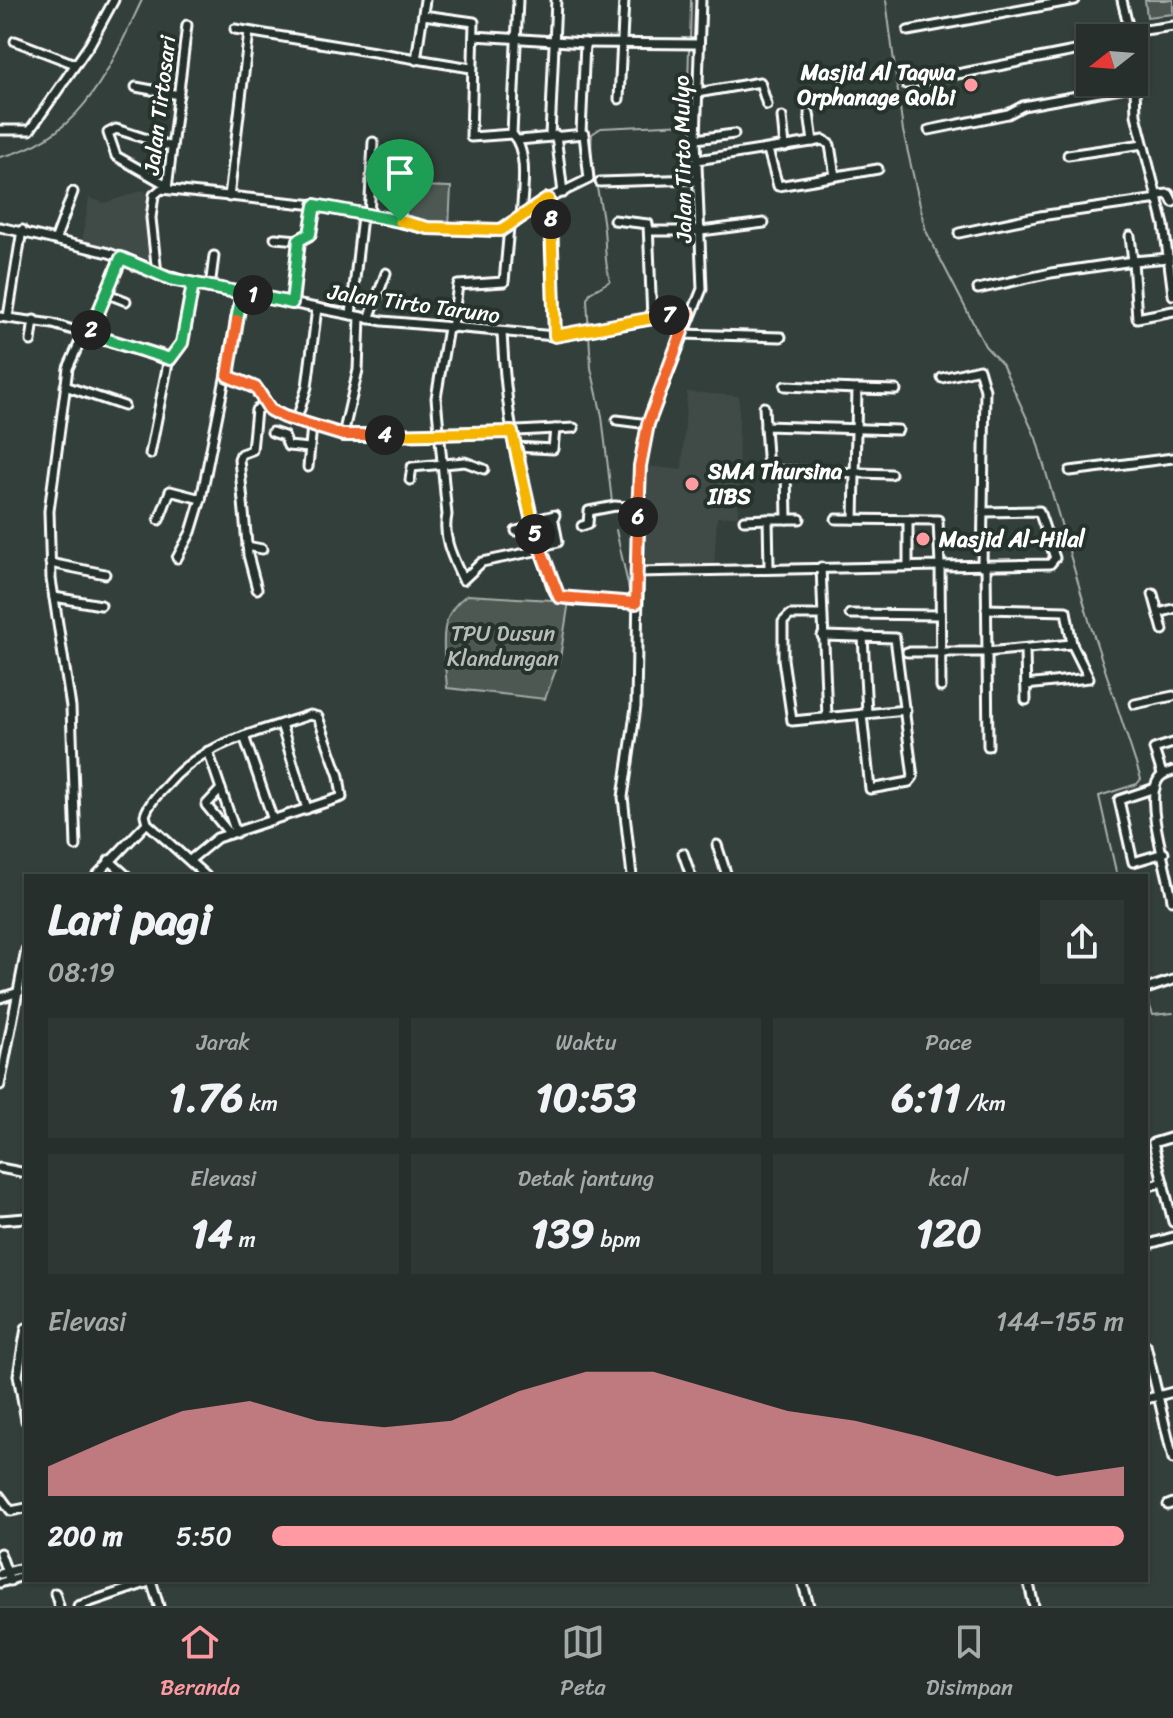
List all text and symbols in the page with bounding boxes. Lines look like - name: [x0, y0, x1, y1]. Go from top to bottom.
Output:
- north arrow: [1076, 24, 1148, 96]
- map controls: [1076, 24, 1148, 96]
- street label: Jalan Tirtosari: [131, 32, 187, 178]
- place label: Masjid Al Taqwa Orphanage Qolbi: [797, 53, 957, 117]
- street label: Jalan Tirto Mulyo: [662, 75, 703, 244]
- marker: Masjid Al Taqwa Orphanage Qolbi: [962, 76, 980, 94]
- pin: [366, 139, 434, 221]
- icon: arrive: [378, 151, 422, 195]
- pin: 8: [531, 199, 571, 239]
- text: 8: [544, 199, 558, 238]
- street label: Jalan Tirto Taruno: [324, 272, 503, 335]
- pin: 1: [233, 275, 273, 315]
- text: 1: [248, 275, 258, 314]
- pin: 7: [649, 295, 689, 335]
- text: 7: [663, 295, 675, 334]
- pin: 2: [71, 310, 111, 350]
- text: 2: [85, 310, 97, 349]
- pin: 4: [365, 415, 405, 455]
- text: 4: [378, 415, 392, 454]
- place label: SMA Thursina IIBS: [707, 452, 843, 516]
- marker: SMA Thursina IIBS: [683, 475, 701, 493]
- pin: 6: [618, 497, 658, 537]
- text: 6: [632, 497, 644, 536]
- pin: 5: [515, 514, 555, 554]
- text: 5: [528, 514, 542, 553]
- place label: Masjid Al-Hilal: [938, 520, 1086, 559]
- marker: Masjid Al-Hilal: [914, 530, 932, 548]
- park label: TPU Dusun Klandungan: [447, 614, 559, 678]
- text: Lari pagi: [48, 880, 212, 958]
- button: share: [1040, 900, 1124, 984]
- text: 08:19: [48, 949, 115, 995]
- text: Jarak: [197, 1023, 250, 1062]
- text: Waktu: [555, 1023, 617, 1062]
- text: Pace: [925, 1023, 972, 1062]
- text: 1.76: [169, 1062, 244, 1133]
- text: 10:53: [536, 1062, 636, 1133]
- text: 6:11: [891, 1062, 961, 1133]
- text: km: [244, 1084, 278, 1123]
- text: /km: [961, 1084, 1006, 1123]
- text: Elevasi: [190, 1159, 256, 1198]
- text: Detak jantung: [518, 1159, 654, 1198]
- text: kcal: [929, 1159, 969, 1198]
- text: 14: [191, 1198, 233, 1269]
- text: 139: [531, 1198, 595, 1269]
- text: 120: [916, 1198, 981, 1269]
- text: m: [233, 1220, 256, 1259]
- text: bpm: [595, 1220, 641, 1259]
- text: Elevasi: [48, 1298, 126, 1344]
- text: 144–155 m: [996, 1298, 1124, 1344]
- text: 200 m: [48, 1513, 123, 1559]
- text: 5:50: [176, 1513, 232, 1559]
- tab: Beranda: [160, 1620, 240, 1707]
- tab: Peta: [560, 1620, 606, 1707]
- tab: Disimpan: [926, 1620, 1013, 1707]

